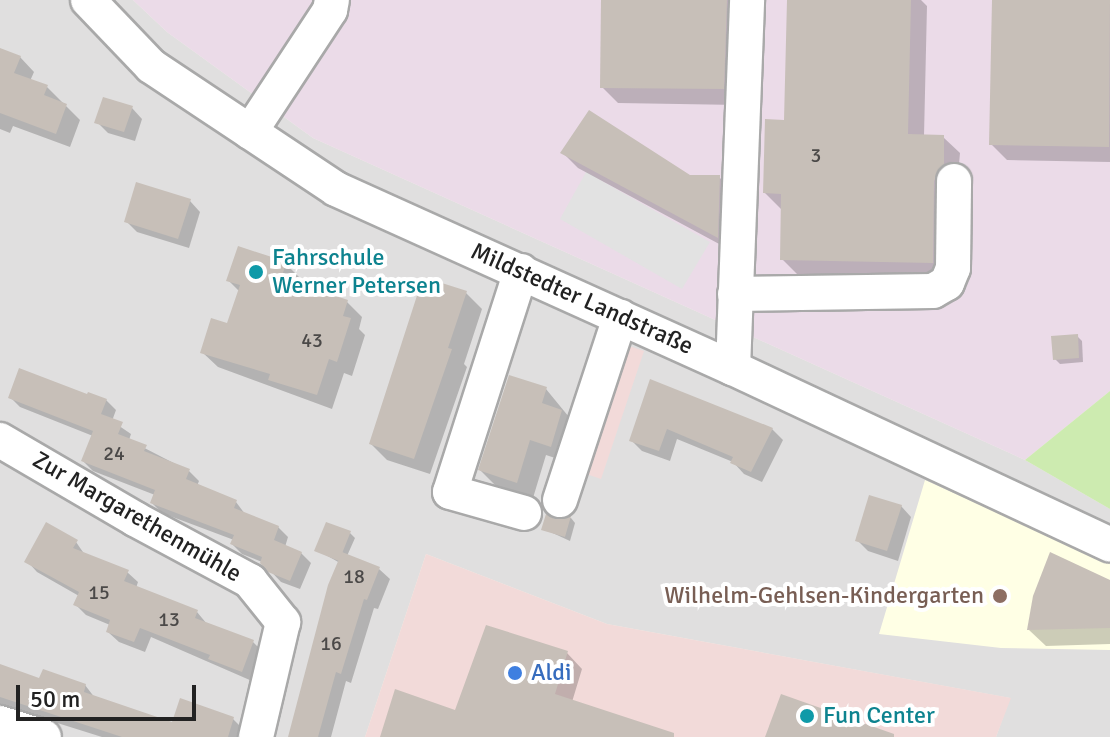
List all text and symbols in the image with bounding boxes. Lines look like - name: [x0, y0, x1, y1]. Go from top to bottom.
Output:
- house number: 3: [811, 143, 821, 167]
- street label: Mildstedter Landstraße: [466, 237, 698, 361]
- place label: Fahrschule Werner Petersen: [272, 244, 441, 300]
- marker: Fahrschule Werner Petersen: [247, 263, 265, 281]
- house number: 43: [301, 328, 323, 352]
- house number: 24: [103, 441, 125, 465]
- street label: Zur Margarethenmühle: [28, 445, 246, 589]
- house number: 18: [343, 564, 365, 588]
- house number: 15: [88, 580, 110, 604]
- place label: Wilhelm-Gehlsen-Kindergarten: [664, 582, 984, 610]
- marker: Wilhelm-Gehlsen-Kindergarten: [991, 587, 1009, 605]
- house number: 13: [158, 607, 180, 631]
- house number: 16: [320, 631, 342, 655]
- place label: Aldi: [531, 659, 571, 687]
- marker: Aldi: [506, 664, 524, 682]
- scale bar: [20, 669, 200, 719]
- text: 50 m: [30, 684, 80, 714]
- place label: Fun Center: [823, 702, 935, 730]
- marker: Fun Center: [798, 707, 816, 725]

